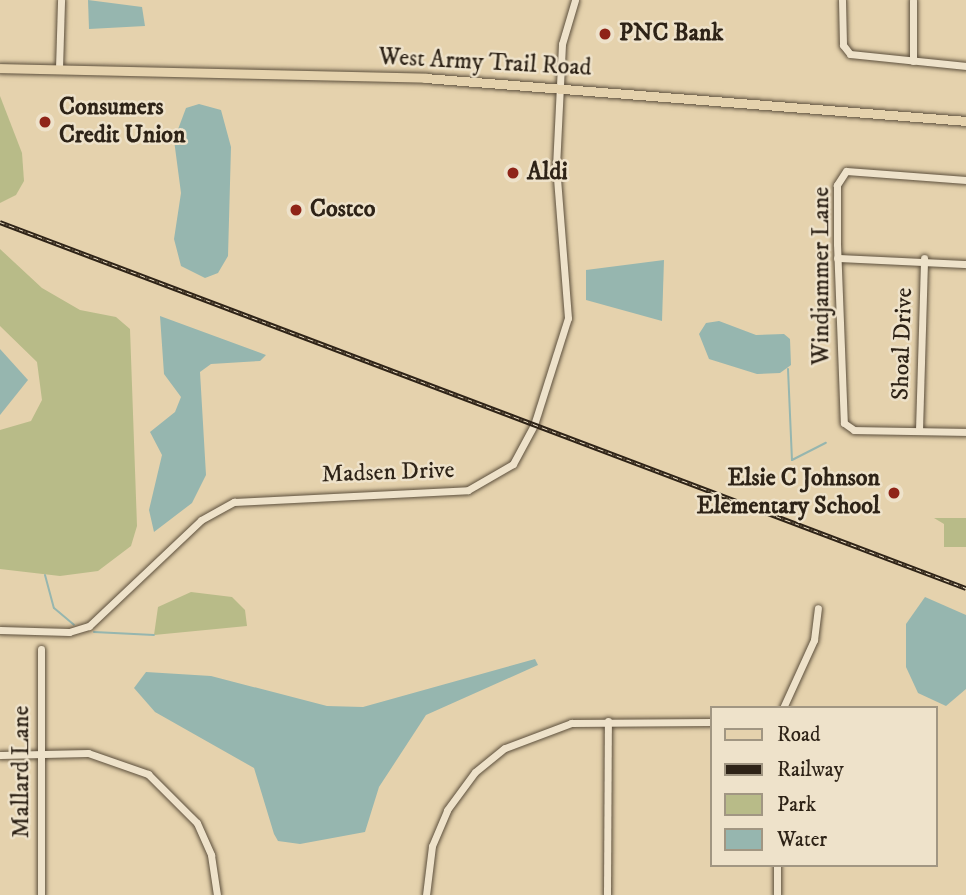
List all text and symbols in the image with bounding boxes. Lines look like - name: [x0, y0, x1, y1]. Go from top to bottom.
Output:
- place label: PNC Bank: [619, 20, 723, 48]
- marker: PNC Bank: [597, 26, 613, 42]
- street label: West Army Trail Road: [378, 43, 592, 83]
- place label: Consumers Credit Union: [59, 94, 186, 150]
- marker: Consumers Credit Union: [37, 114, 53, 130]
- place label: Aldi: [527, 159, 568, 187]
- marker: Aldi: [505, 165, 521, 181]
- street label: Windjammer Lane: [808, 187, 836, 365]
- place label: Costco: [310, 196, 375, 224]
- marker: Costco: [288, 202, 304, 218]
- street label: Shoal Drive: [887, 287, 919, 401]
- street label: Madsen Drive: [321, 456, 455, 490]
- place label: Elsie C Johnson Elementary School: [696, 465, 880, 521]
- marker: Elsie C Johnson Elementary School: [886, 485, 902, 501]
- street label: Mallard Lane: [8, 706, 36, 838]
- legend: [710, 706, 938, 867]
- text: Road: [777, 722, 821, 748]
- text: Railway: [777, 757, 844, 783]
- text: Park: [777, 792, 816, 818]
- text: Water: [777, 827, 827, 853]

